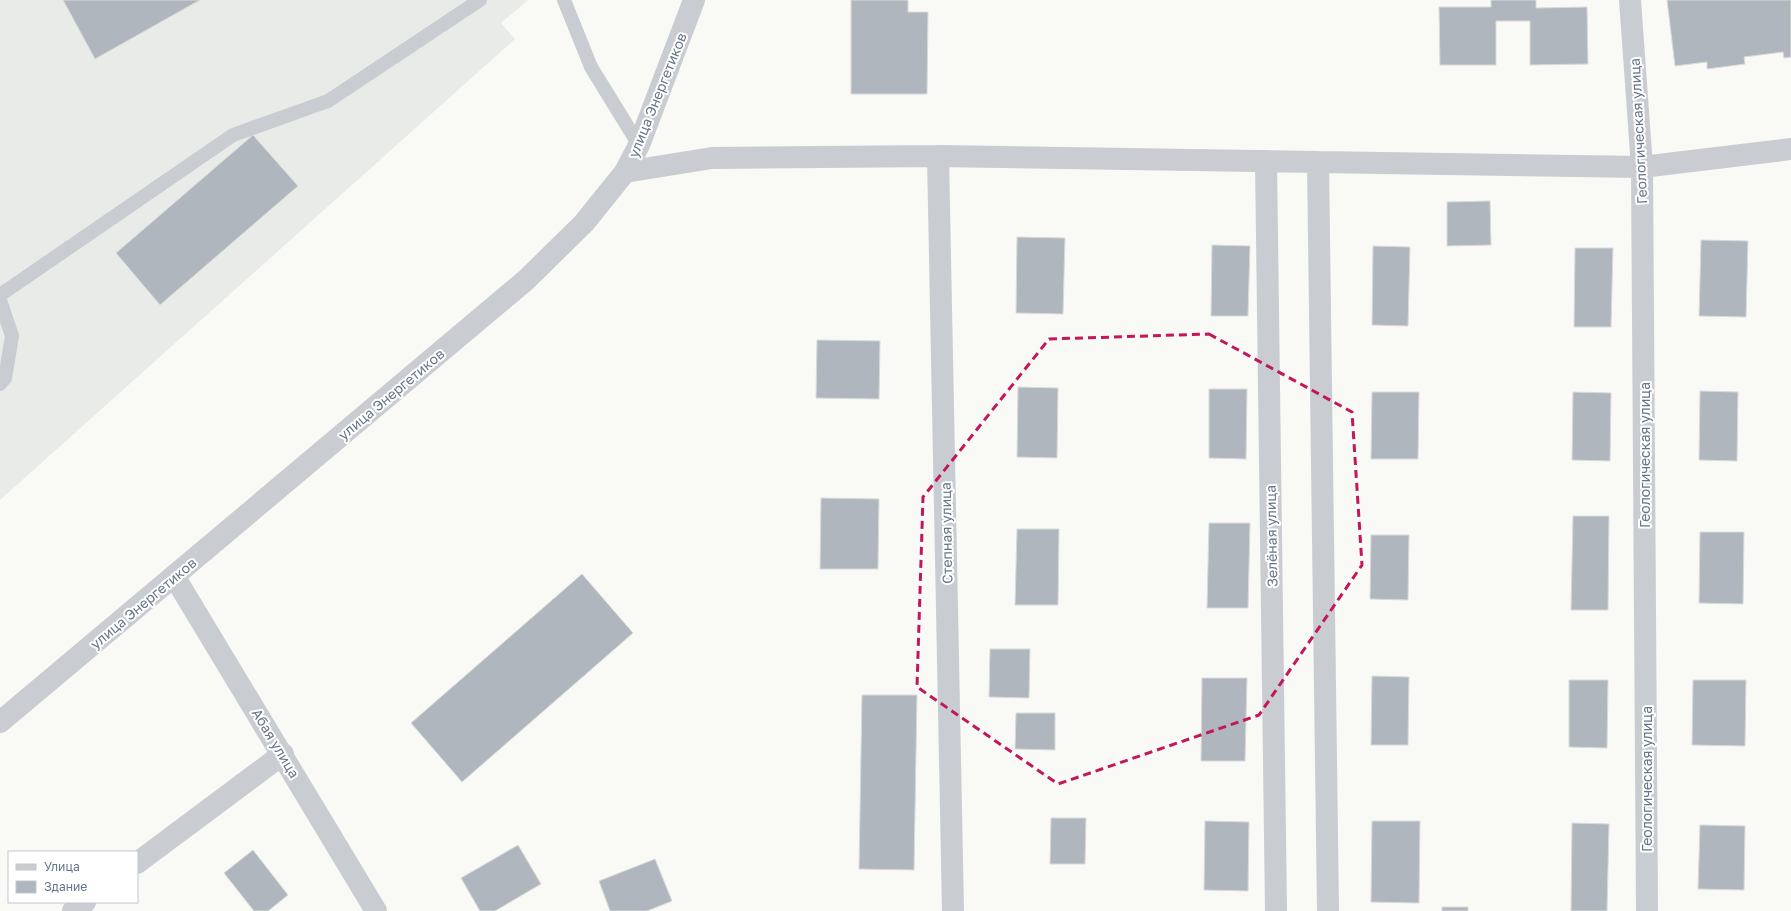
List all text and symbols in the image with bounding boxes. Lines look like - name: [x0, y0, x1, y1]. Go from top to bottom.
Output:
- street label: улица Энергетиков: [624, 30, 690, 160]
- street label: Геологическая улица: [1626, 58, 1650, 204]
- street label: улица Энергетиков: [335, 345, 447, 443]
- street label: Геологическая улица: [1636, 382, 1653, 528]
- street label: Степная улица: [937, 482, 955, 584]
- street label: Зелёная улица: [1262, 485, 1280, 587]
- street label: улица Энергетиков: [87, 554, 199, 652]
- street label: Абая улица: [249, 705, 303, 781]
- street label: Геологическая улица: [1638, 706, 1655, 852]
- legend: [8, 851, 138, 903]
- text: Улица: [44, 859, 80, 874]
- text: Здание: [44, 879, 87, 894]

